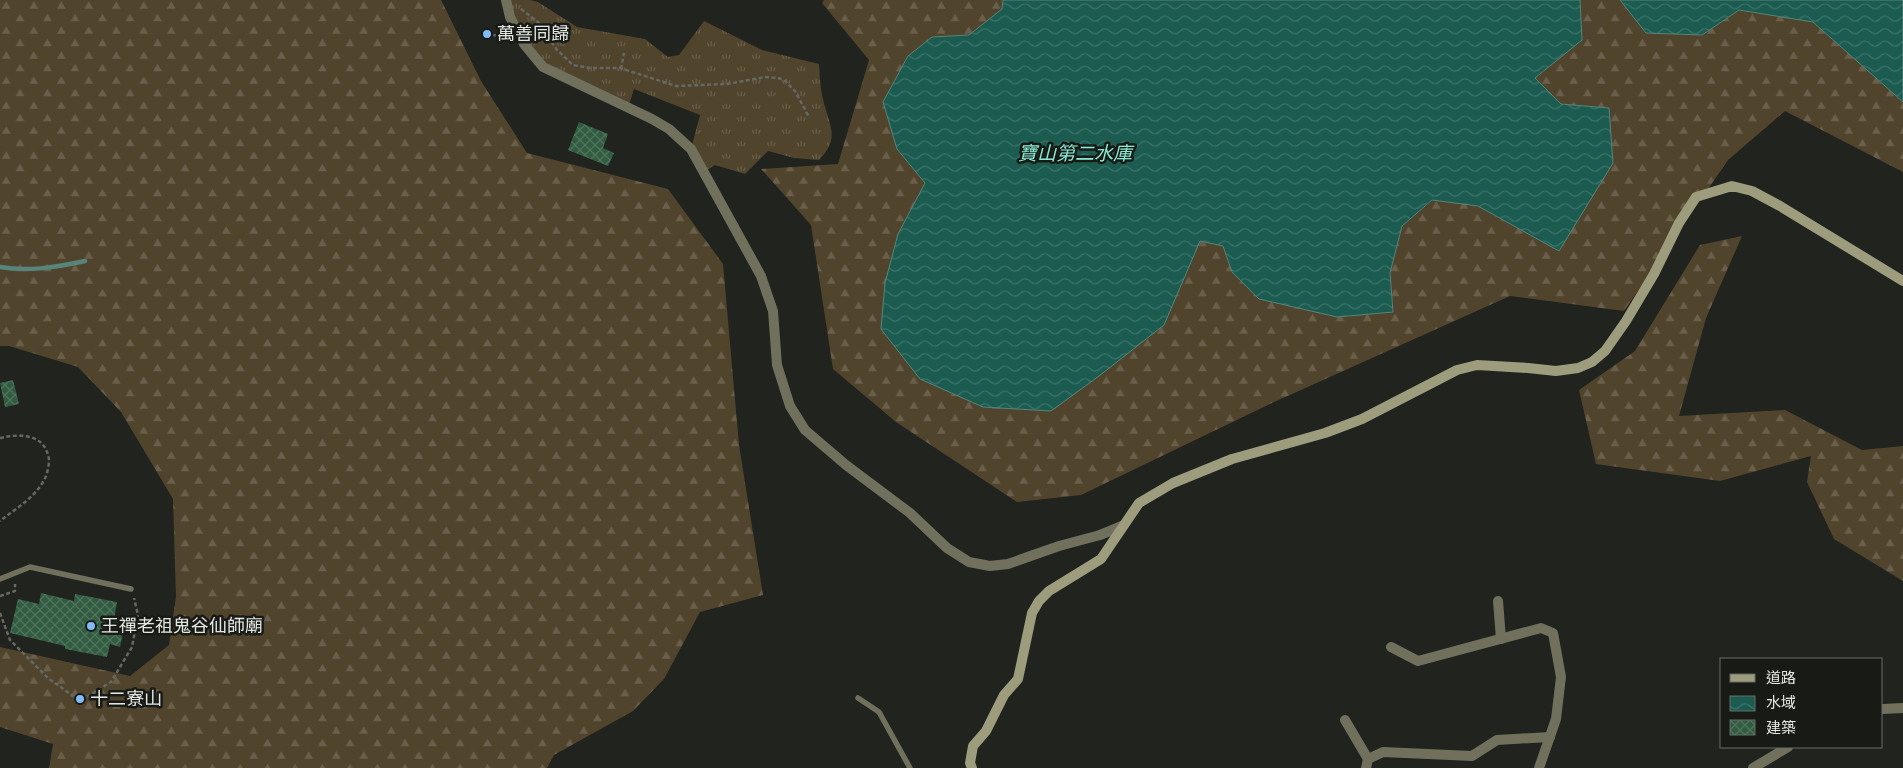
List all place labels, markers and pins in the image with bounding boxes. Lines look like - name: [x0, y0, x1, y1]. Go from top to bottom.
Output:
- place label: 萬善同歸: [497, 21, 569, 47]
- marker: 萬善同歸: [481, 28, 493, 40]
- place label: 王禪老祖鬼谷仙師廟: [101, 613, 263, 639]
- marker: 王禪老祖鬼谷仙師廟: [85, 620, 97, 632]
- place label: 十二寮山: [90, 686, 162, 712]
- marker: 十二寮山: [74, 693, 86, 705]

